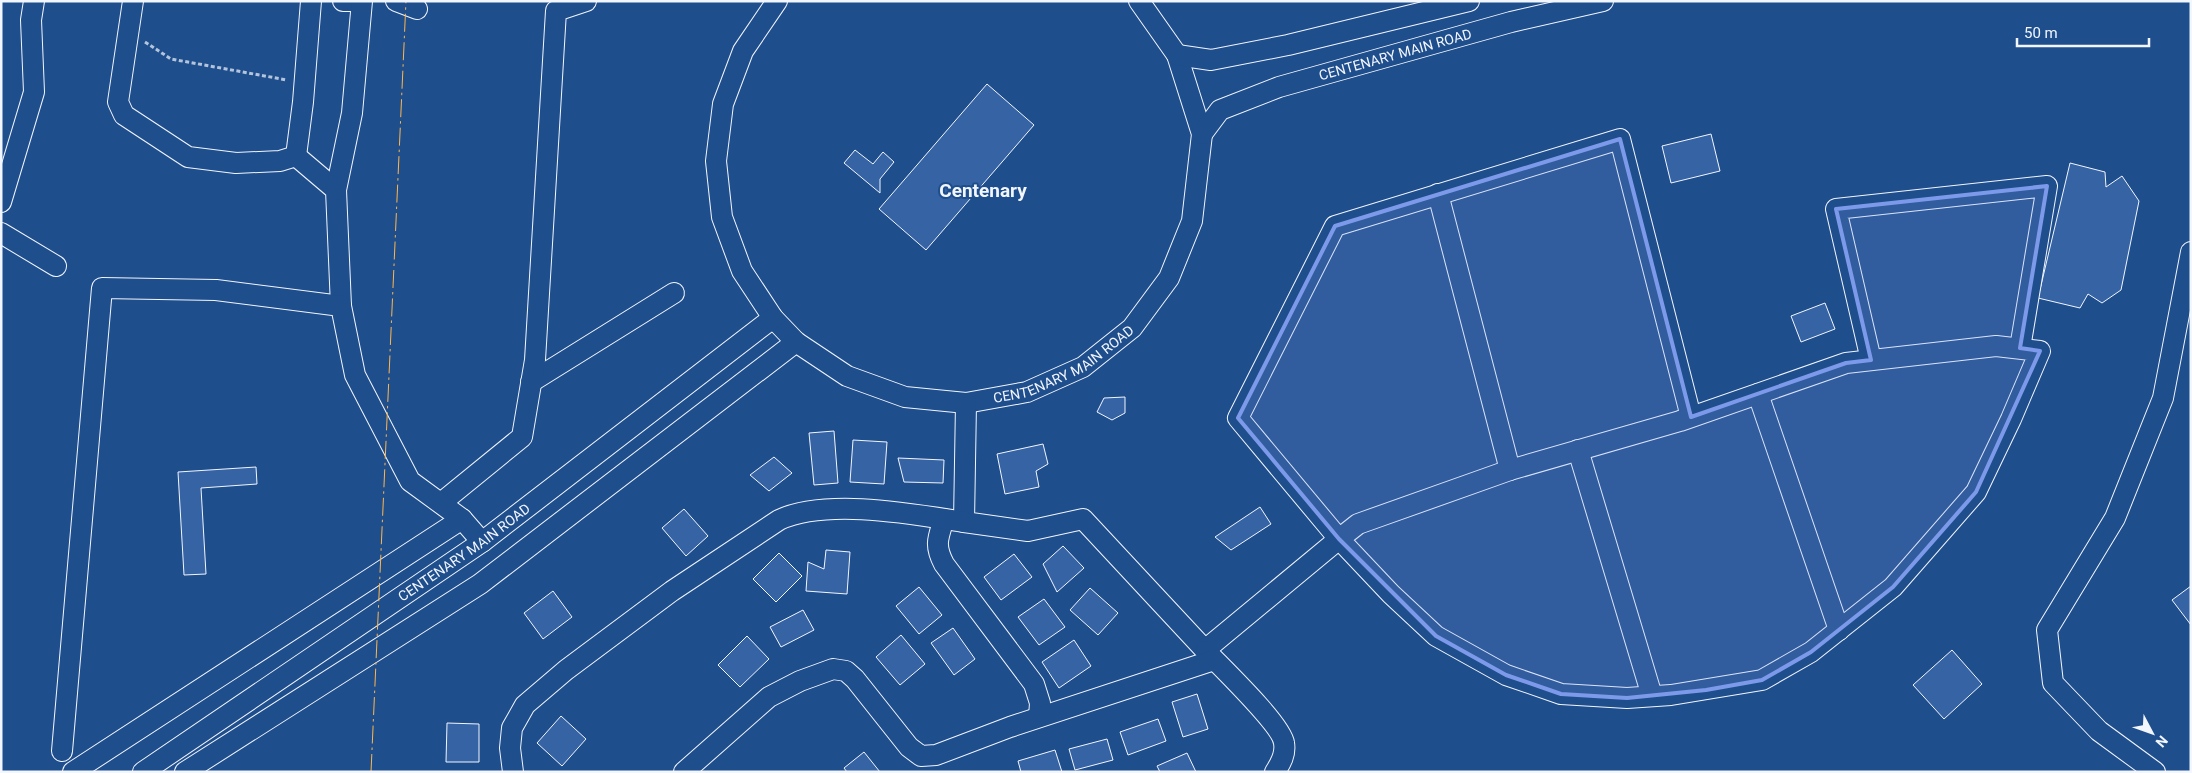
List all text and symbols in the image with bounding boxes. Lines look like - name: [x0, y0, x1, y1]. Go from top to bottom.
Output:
- scale bar: [2017, 15, 2150, 47]
- text: 50 m: [2024, 24, 2058, 42]
- street label: CENTENARY MAIN ROAD: [1317, 25, 1473, 83]
- district label: Centenary: [939, 179, 1027, 202]
- street label: CENTENARY MAIN ROAD: [992, 322, 1137, 406]
- street label: CENTENARY MAIN ROAD: [395, 500, 533, 605]
- north arrow: [2127, 708, 2177, 758]
- text: N: [2153, 733, 2171, 751]

